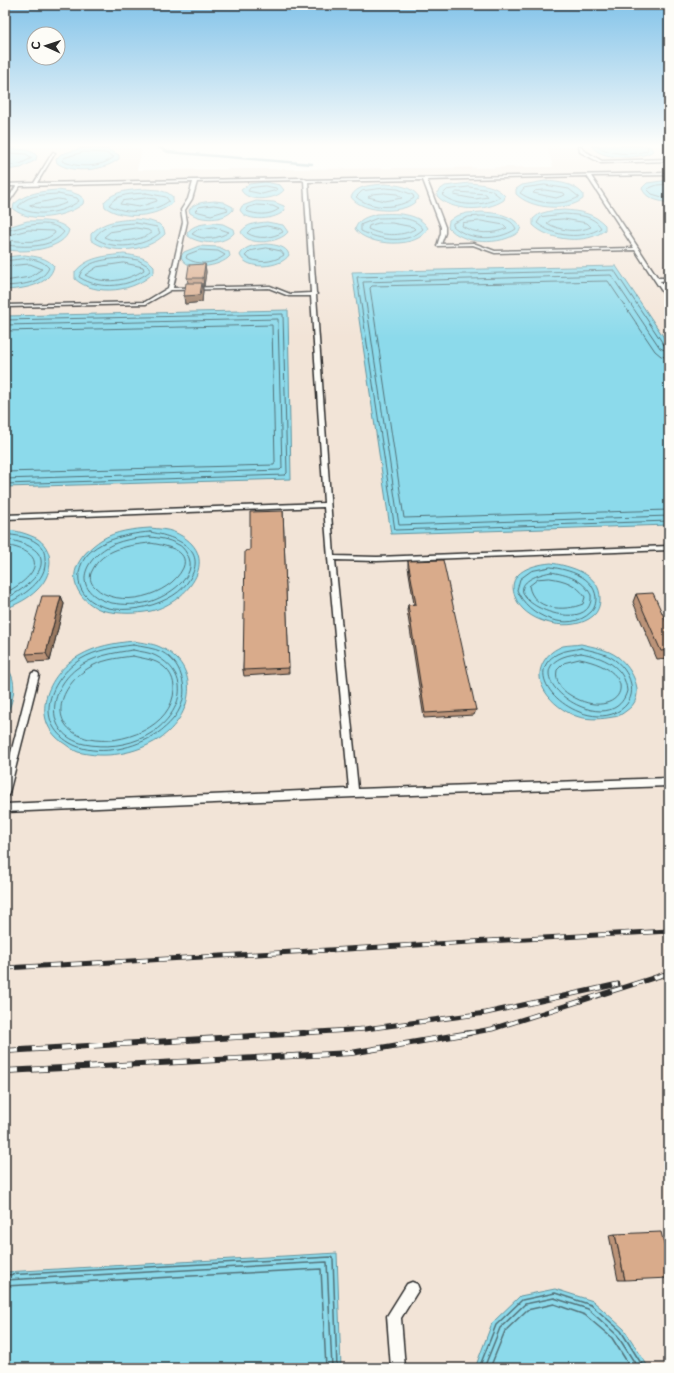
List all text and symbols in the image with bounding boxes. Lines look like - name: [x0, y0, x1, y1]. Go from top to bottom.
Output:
- north arrow: [26, 26, 66, 66]
- text: С: [27, 41, 44, 50]

